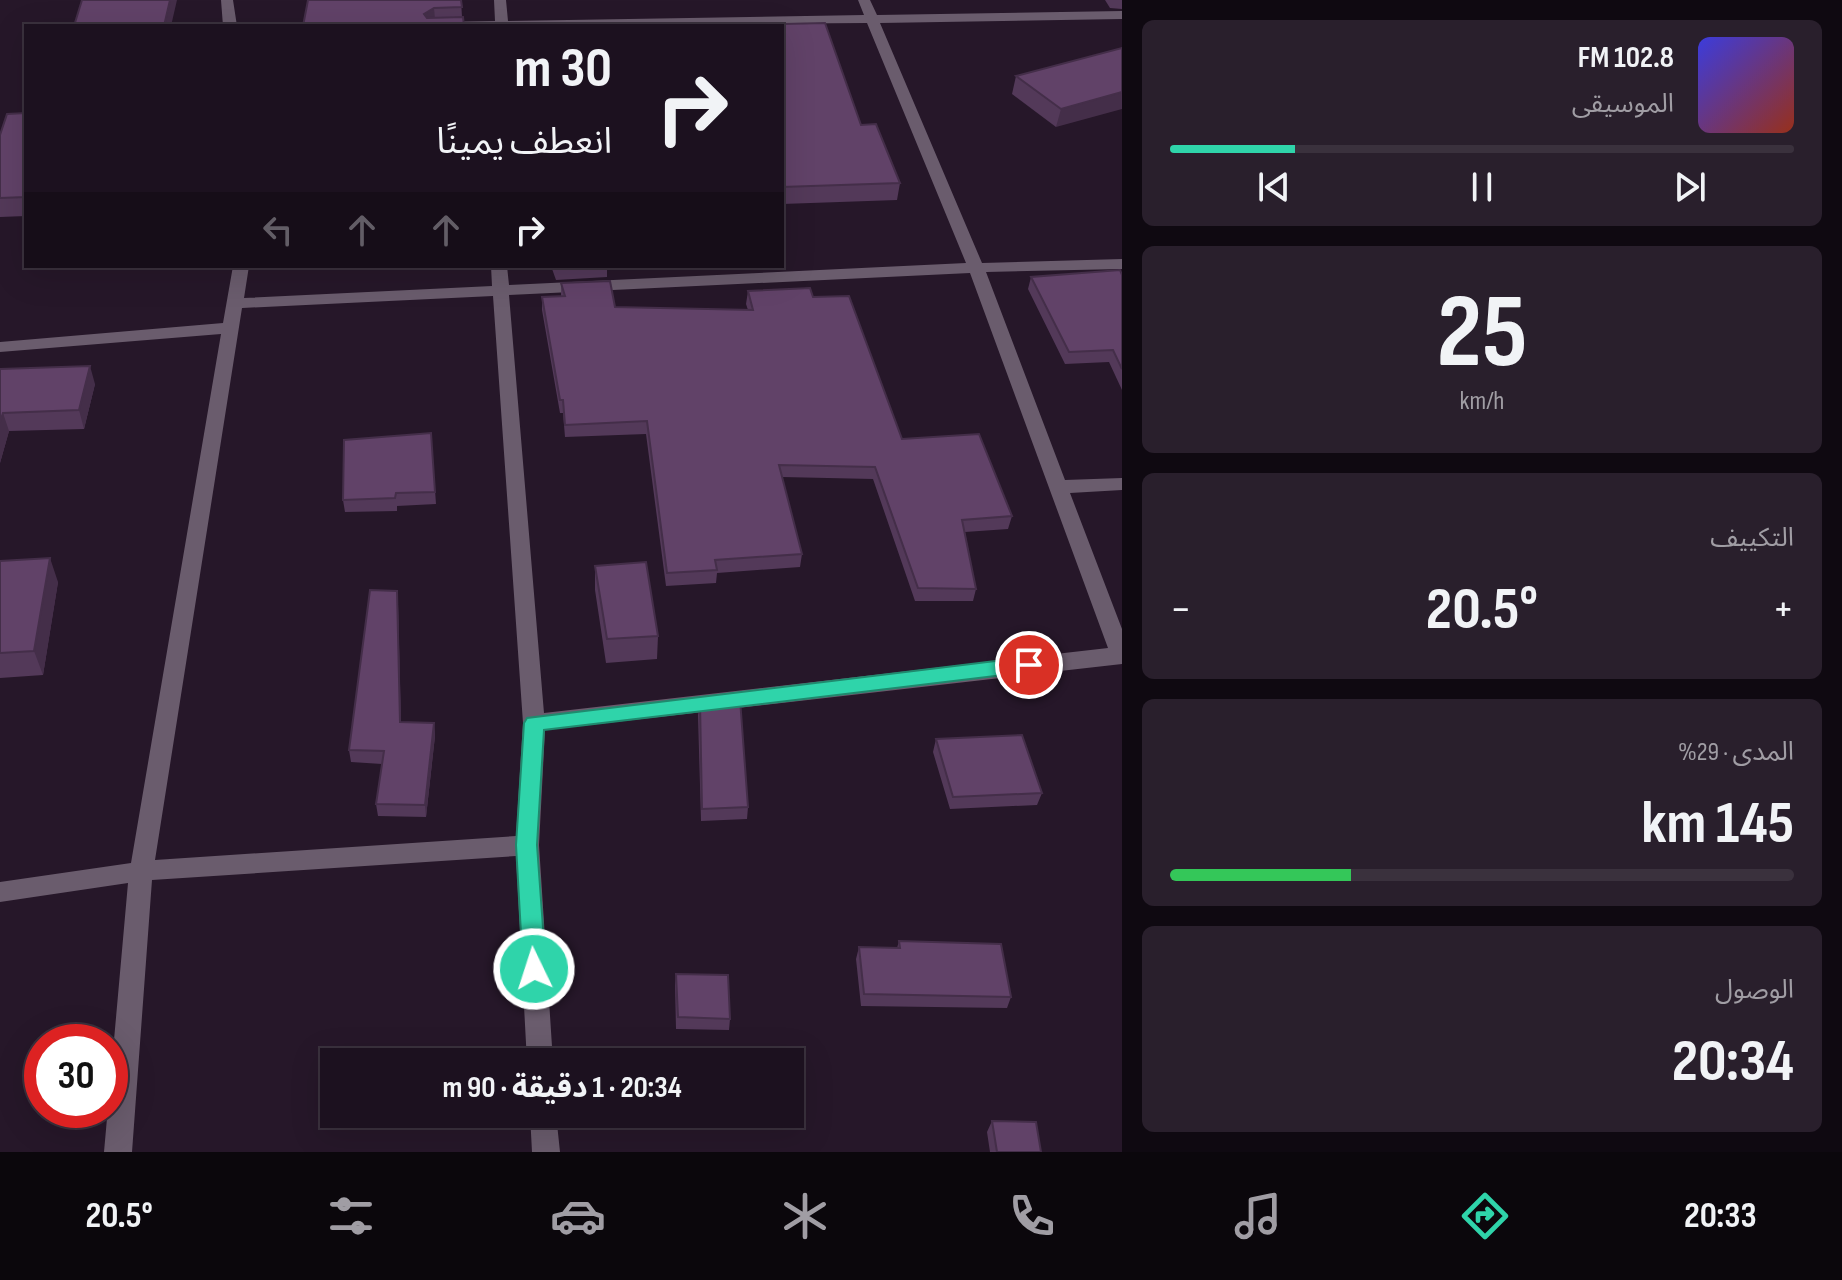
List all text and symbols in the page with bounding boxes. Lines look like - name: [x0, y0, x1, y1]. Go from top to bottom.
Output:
- text: 30 m: [514, 36, 612, 103]
- text: 102.8 FM: [1578, 40, 1674, 76]
- icon: right: [640, 56, 744, 160]
- text: الموسيقى: [1572, 89, 1674, 120]
- text: انعطف يمينًا: [436, 121, 612, 164]
- icon: previous: [1252, 165, 1296, 209]
- icon: pause: [1460, 165, 1504, 209]
- icon: next: [1668, 165, 1712, 209]
- icon: left: [256, 208, 300, 252]
- icon: ahead: [340, 208, 384, 252]
- icon: ahead: [424, 208, 468, 252]
- icon: right: [508, 208, 552, 252]
- text: 25: [1436, 271, 1528, 396]
- text: km/h: [1460, 386, 1504, 417]
- text: التكييف: [1710, 523, 1794, 554]
- text: 20.5°: [1426, 574, 1538, 646]
- text: −: [1170, 583, 1192, 636]
- text: +: [1772, 583, 1794, 636]
- pin: [995, 631, 1063, 699]
- icon: arrive: [1007, 643, 1051, 687]
- text: المدى · 29%: [1678, 737, 1794, 768]
- text: 145 km: [1641, 788, 1794, 860]
- position arrow: [492, 927, 576, 1011]
- text: الوصول: [1715, 975, 1794, 1006]
- speed limit sign: 30: [24, 1024, 128, 1128]
- text: 20:34: [1672, 1026, 1794, 1098]
- text: 20:34 · 1 دقيقة · 90 m: [442, 1070, 682, 1106]
- icon: filters: [323, 1188, 379, 1244]
- icon: car: [550, 1188, 606, 1244]
- icon: climate: [777, 1188, 833, 1244]
- icon: phone: [1004, 1188, 1060, 1244]
- icon: music: [1230, 1188, 1286, 1244]
- icon: directions: [1457, 1188, 1513, 1244]
- text: 20.5°: [85, 1195, 153, 1238]
- text: 20:33: [1684, 1195, 1757, 1238]

